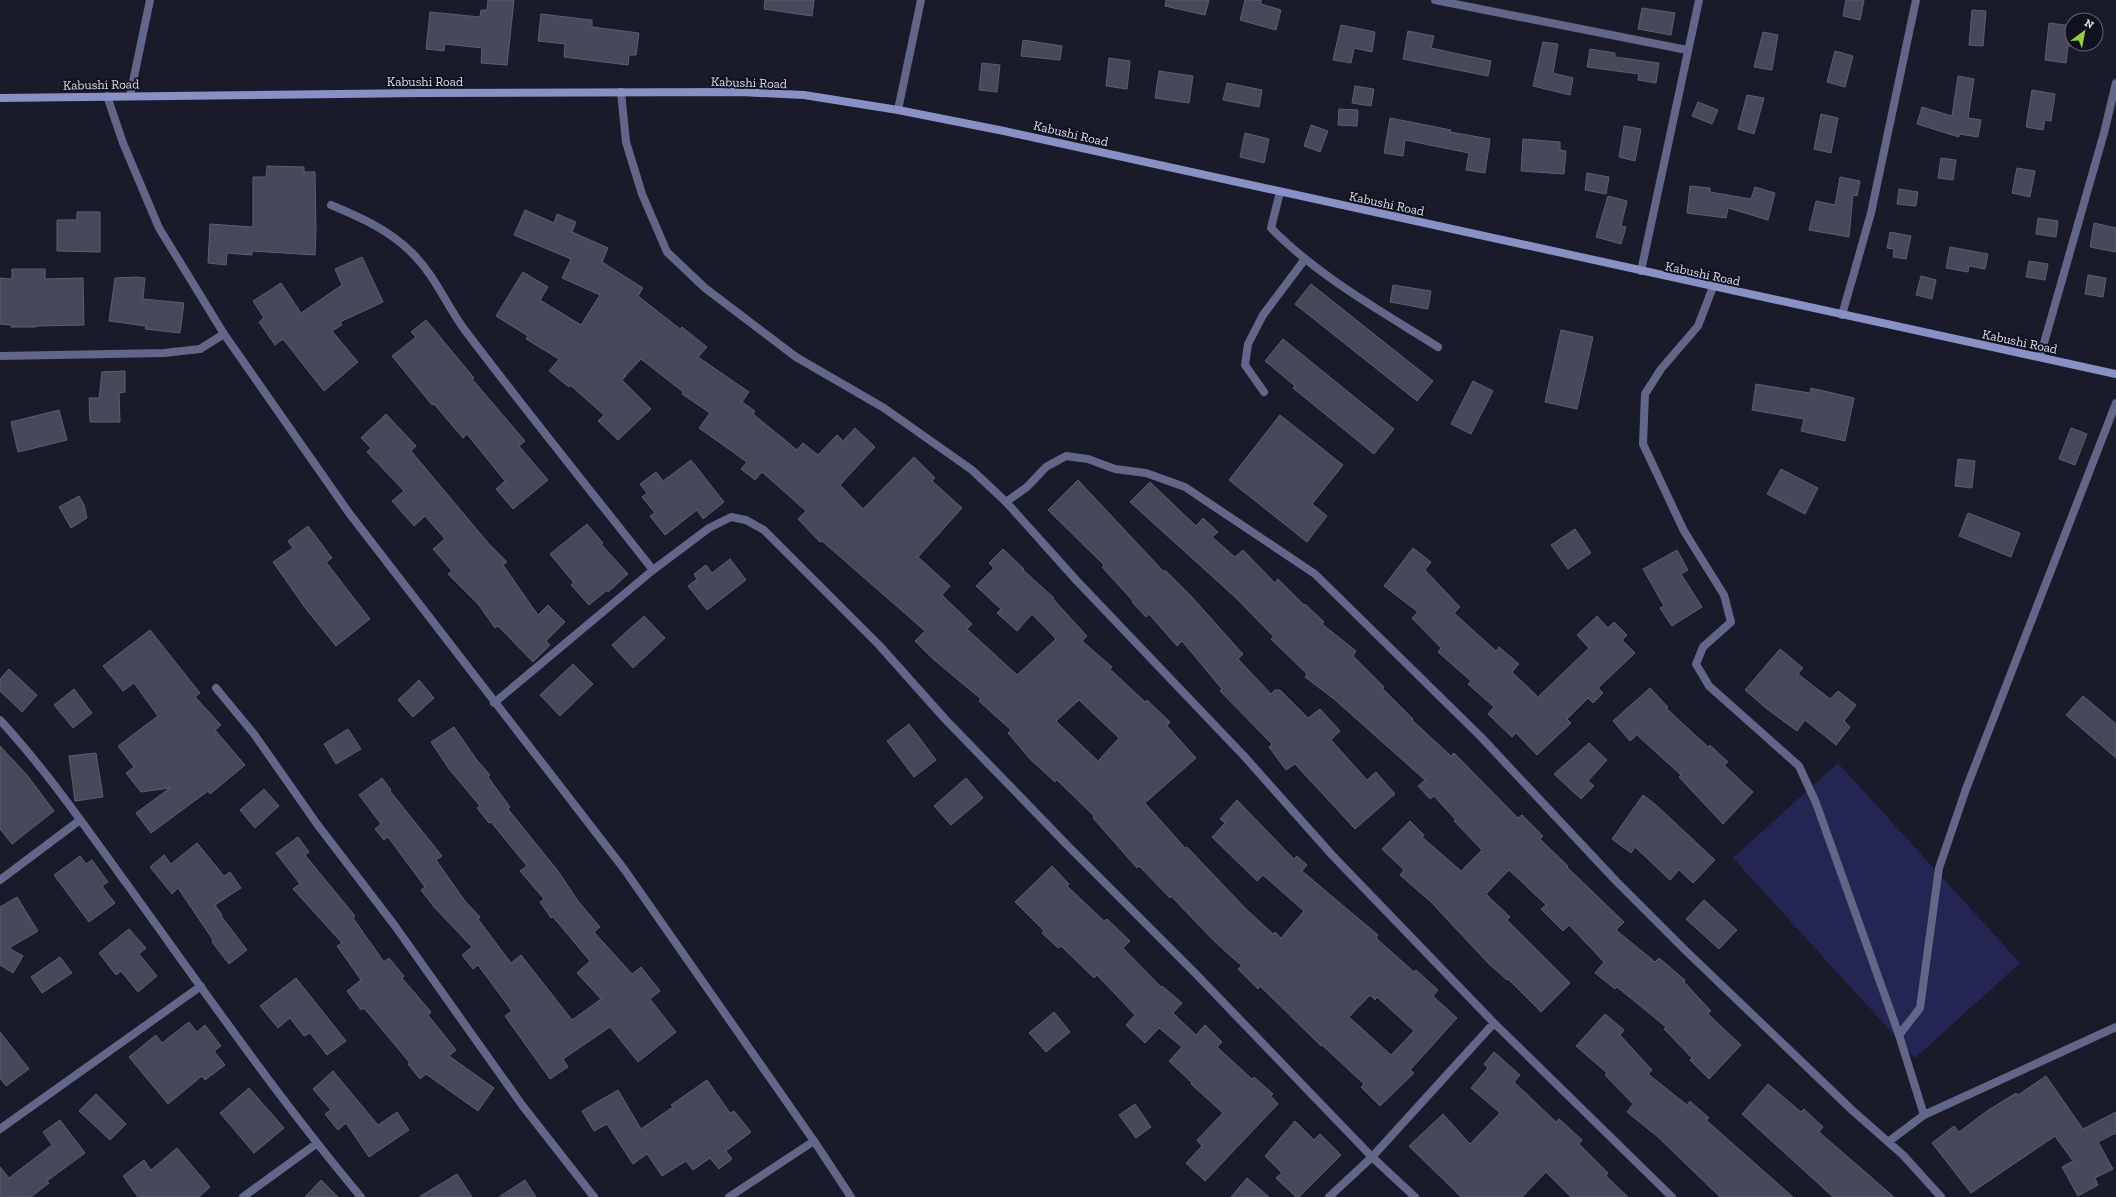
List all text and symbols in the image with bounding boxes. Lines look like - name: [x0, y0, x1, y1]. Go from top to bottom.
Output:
- north arrow: [2064, 12, 2104, 52]
- text: N: [2082, 16, 2097, 32]
- street label: Kabushi Road: [387, 74, 463, 89]
- street label: Kabushi Road: [711, 74, 787, 91]
- street label: Kabushi Road: [63, 76, 139, 93]
- street label: Kabushi Road: [1032, 118, 1110, 149]
- street label: Kabushi Road: [1348, 188, 1426, 219]
- street label: Kabushi Road: [1664, 258, 1742, 289]
- street label: Kabushi Road: [1981, 326, 2059, 357]

